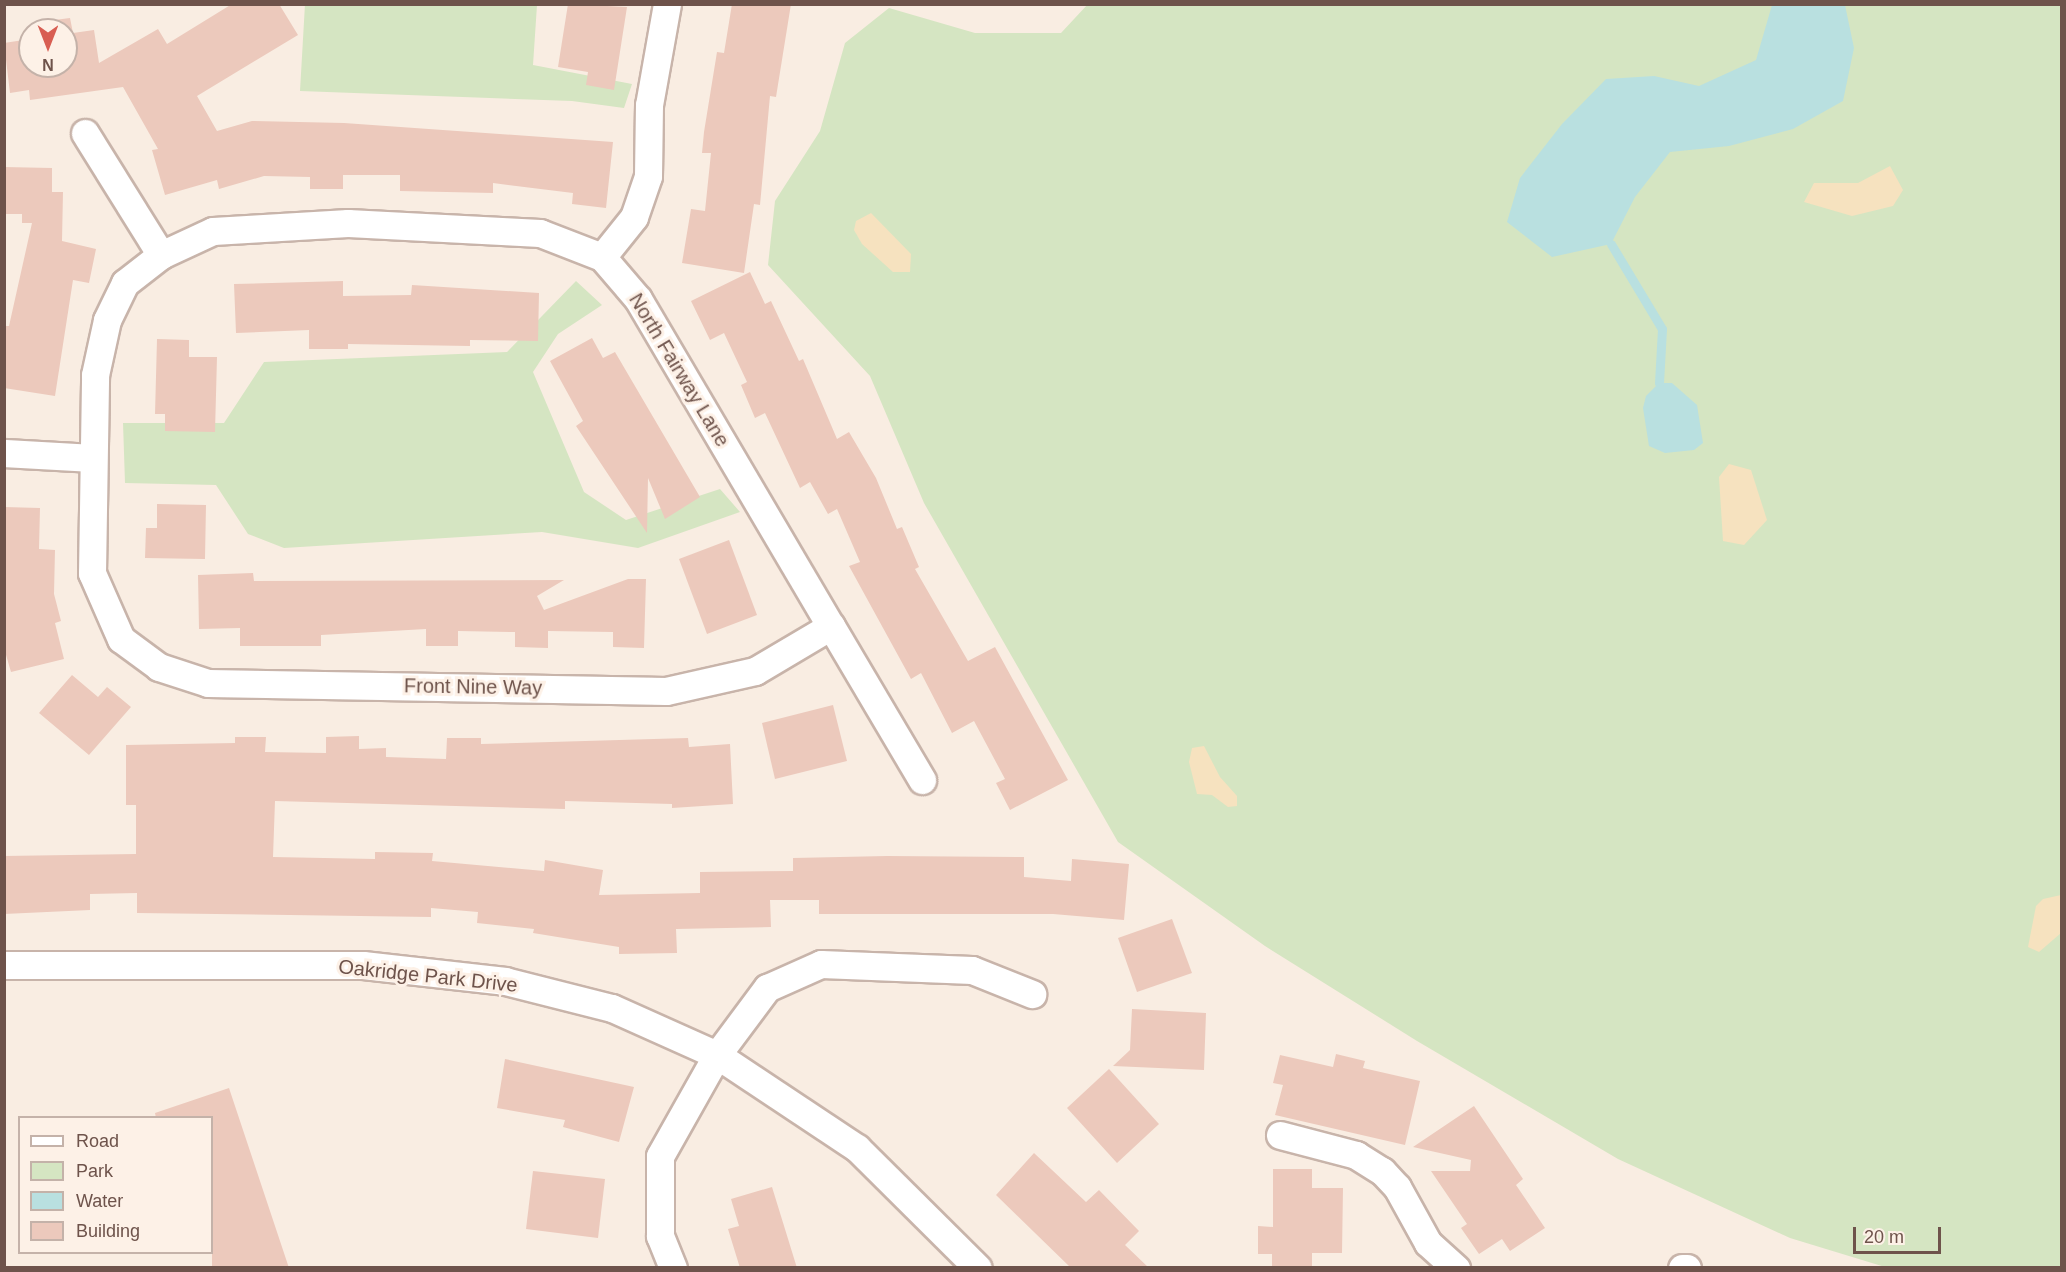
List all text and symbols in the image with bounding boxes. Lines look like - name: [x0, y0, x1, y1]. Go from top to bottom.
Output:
- north arrow: [18, 18, 78, 78]
- text: N: [42, 56, 54, 73]
- street label: North Fairway Lane: [624, 289, 734, 451]
- street label: Front Nine Way: [404, 674, 542, 700]
- street label: Oakridge Park Drive: [337, 955, 519, 997]
- legend: [18, 1116, 213, 1254]
- text: Road: [76, 1131, 119, 1151]
- text: Park: [76, 1161, 113, 1181]
- text: Water: [76, 1191, 123, 1211]
- scale bar: [1856, 1215, 1944, 1253]
- text: Building: [76, 1221, 140, 1241]
- text: 20 m: [1864, 1227, 1904, 1247]

